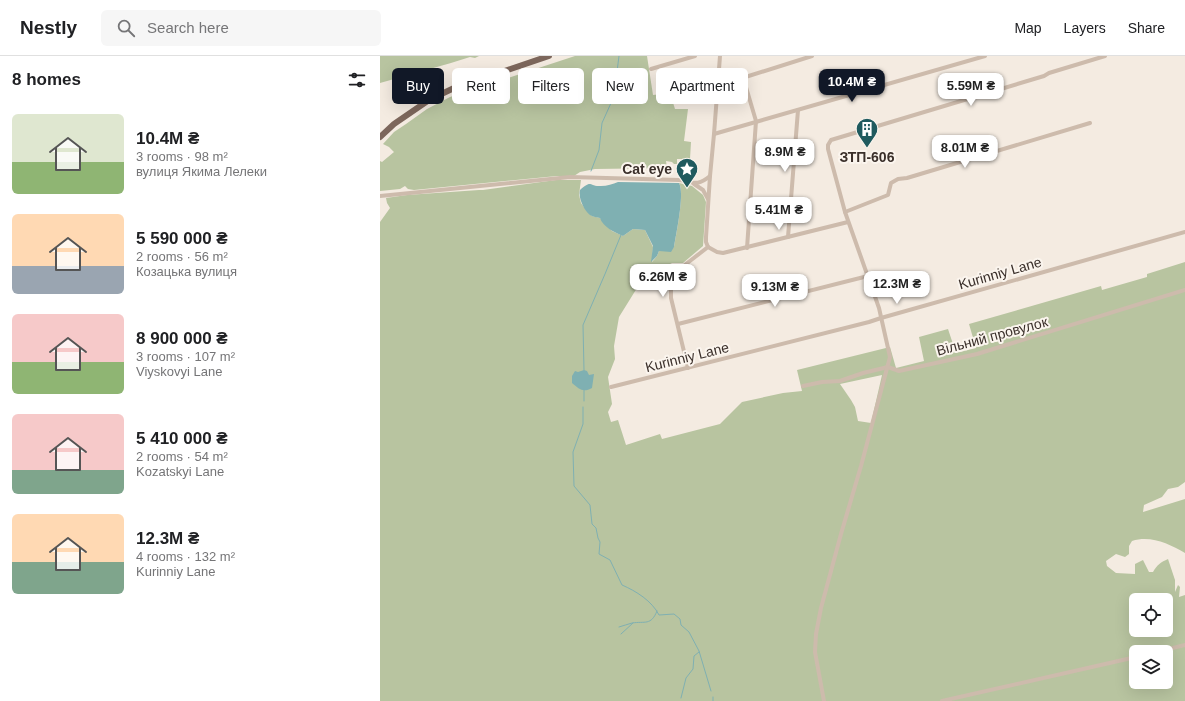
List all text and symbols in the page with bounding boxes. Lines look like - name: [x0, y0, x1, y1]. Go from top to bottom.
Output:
- search box: [101, 10, 381, 46]
- text: Nestly: [20, 17, 77, 38]
- icon: search: [115, 17, 137, 39]
- text: Search here: [147, 19, 229, 36]
- text: Map: [1014, 20, 1042, 36]
- text: Layers: [1064, 20, 1106, 36]
- text: Share: [1128, 20, 1165, 36]
- chip: Buy: [392, 68, 444, 104]
- chip: Rent: [452, 68, 510, 104]
- chip: Filters: [518, 68, 584, 104]
- chip: New: [592, 68, 648, 104]
- chip: Apartment: [656, 68, 748, 104]
- icon: filters: [346, 69, 368, 91]
- pin: 10.4M ₴: [815, 69, 889, 103]
- text: 8 homes: [12, 70, 81, 89]
- pin: 5.59M ₴: [934, 73, 1008, 107]
- text: 10.4M ₴: [828, 74, 876, 89]
- text: 5.59M ₴: [947, 78, 995, 93]
- building icon: ЗТП-606: [854, 116, 880, 149]
- text: 10.4M ₴: [136, 129, 199, 148]
- icon: home: [44, 130, 92, 178]
- pin: 8.01M ₴: [928, 135, 1002, 169]
- pin: 8.9M ₴: [752, 139, 818, 173]
- text: 8.01M ₴: [941, 140, 989, 155]
- text: 8.9M ₴: [764, 144, 806, 159]
- text: 3 rooms · 98 m²: [136, 149, 228, 164]
- place label: ЗТП-606: [840, 149, 895, 165]
- place icon: Cat eye: [674, 156, 700, 189]
- place label: Cat eye: [622, 161, 672, 177]
- text: вулиця Якима Лелеки: [136, 164, 267, 179]
- pin: 5.41M ₴: [742, 197, 816, 231]
- text: 5.41M ₴: [755, 202, 803, 217]
- text: 5 590 000 ₴: [136, 229, 228, 248]
- icon: home: [44, 230, 92, 278]
- text: 2 rooms · 56 m²: [136, 249, 228, 264]
- street label: Kurinniy Lane: [957, 253, 1044, 292]
- text: Козацька вулиця: [136, 264, 237, 279]
- pin: 6.26M ₴: [626, 264, 700, 298]
- text: 6.26M ₴: [639, 269, 687, 284]
- pin: 12.3M ₴: [860, 271, 934, 305]
- pin: 9.13M ₴: [738, 274, 812, 308]
- text: 12.3M ₴: [873, 276, 921, 291]
- text: 9.13M ₴: [751, 279, 799, 294]
- street label: Вільний провулок: [935, 313, 1050, 359]
- text: 8 900 000 ₴: [136, 329, 228, 348]
- icon: home: [44, 330, 92, 378]
- street label: Kurinniy Lane: [644, 339, 731, 375]
- text: 3 rooms · 107 m²: [136, 349, 235, 364]
- text: Viyskovyi Lane: [136, 364, 222, 379]
- text: 5 410 000 ₴: [136, 429, 228, 448]
- icon: home: [44, 430, 92, 478]
- text: 2 rooms · 54 m²: [136, 449, 228, 464]
- text: Kozatskyi Lane: [136, 464, 224, 479]
- text: 12.3M ₴: [136, 529, 199, 548]
- icon: home: [44, 530, 92, 578]
- text: 4 rooms · 132 m²: [136, 549, 235, 564]
- text: Kurinniy Lane: [136, 564, 216, 579]
- map controls: [1129, 593, 1173, 689]
- button: locate: [1129, 593, 1173, 637]
- button: layers: [1129, 645, 1173, 689]

